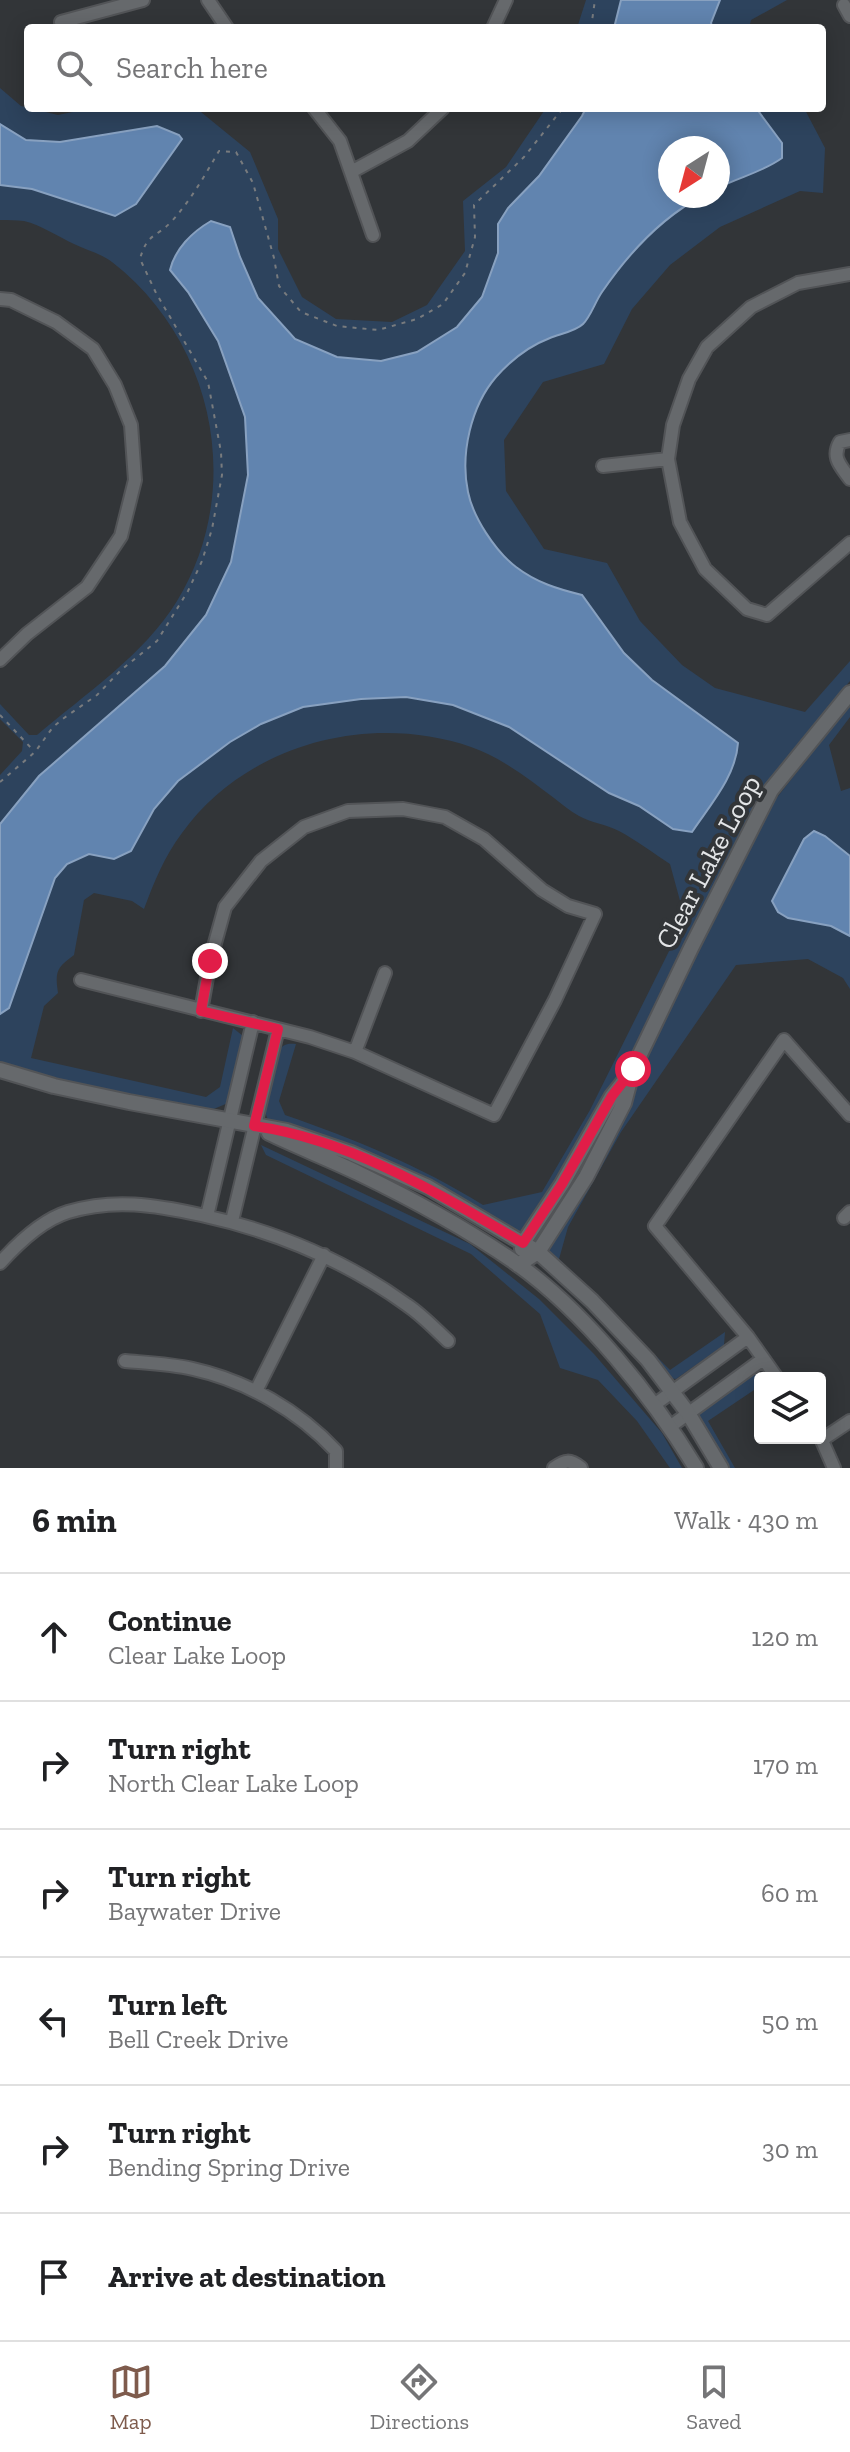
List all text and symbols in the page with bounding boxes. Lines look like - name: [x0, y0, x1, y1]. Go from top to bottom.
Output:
- search box: [24, 24, 826, 112]
- icon: search: [52, 46, 96, 90]
- text: Search here: [116, 50, 268, 86]
- north arrow: [658, 136, 730, 208]
- street label: Clear Lake Loop: [648, 770, 768, 954]
- route end: [192, 943, 228, 979]
- route start: [615, 1051, 651, 1087]
- map controls: [754, 1372, 826, 1444]
- button: layers: [754, 1372, 826, 1444]
- text: 6 min: [32, 1500, 117, 1541]
- text: Walk · 430 m: [674, 1504, 818, 1536]
- text: Continue: [108, 1603, 232, 1639]
- icon: ahead: [32, 1615, 76, 1659]
- text: 120 m: [751, 1621, 818, 1653]
- text: Clear Lake Loop: [108, 1639, 286, 1671]
- text: Turn right: [108, 1731, 250, 1767]
- icon: right: [32, 1743, 76, 1787]
- text: 170 m: [753, 1749, 818, 1781]
- text: North Clear Lake Loop: [108, 1767, 359, 1799]
- text: Turn right: [108, 1859, 250, 1895]
- icon: right: [32, 1871, 76, 1915]
- text: 60 m: [761, 1877, 818, 1909]
- text: Baywater Drive: [108, 1895, 281, 1927]
- text: Turn left: [108, 1987, 227, 2023]
- icon: left: [32, 1999, 76, 2043]
- text: 50 m: [761, 2005, 818, 2037]
- text: Bell Creek Drive: [108, 2023, 288, 2055]
- text: Turn right: [108, 2115, 250, 2151]
- icon: right: [32, 2127, 76, 2171]
- text: 30 m: [762, 2133, 818, 2165]
- text: Bending Spring Drive: [108, 2151, 350, 2183]
- icon: arrive: [32, 2255, 76, 2299]
- text: Arrive at destination: [108, 2259, 385, 2295]
- tab: Map: [109, 2360, 153, 2435]
- tab: Directions: [370, 2360, 469, 2435]
- tab: Saved: [686, 2360, 741, 2435]

